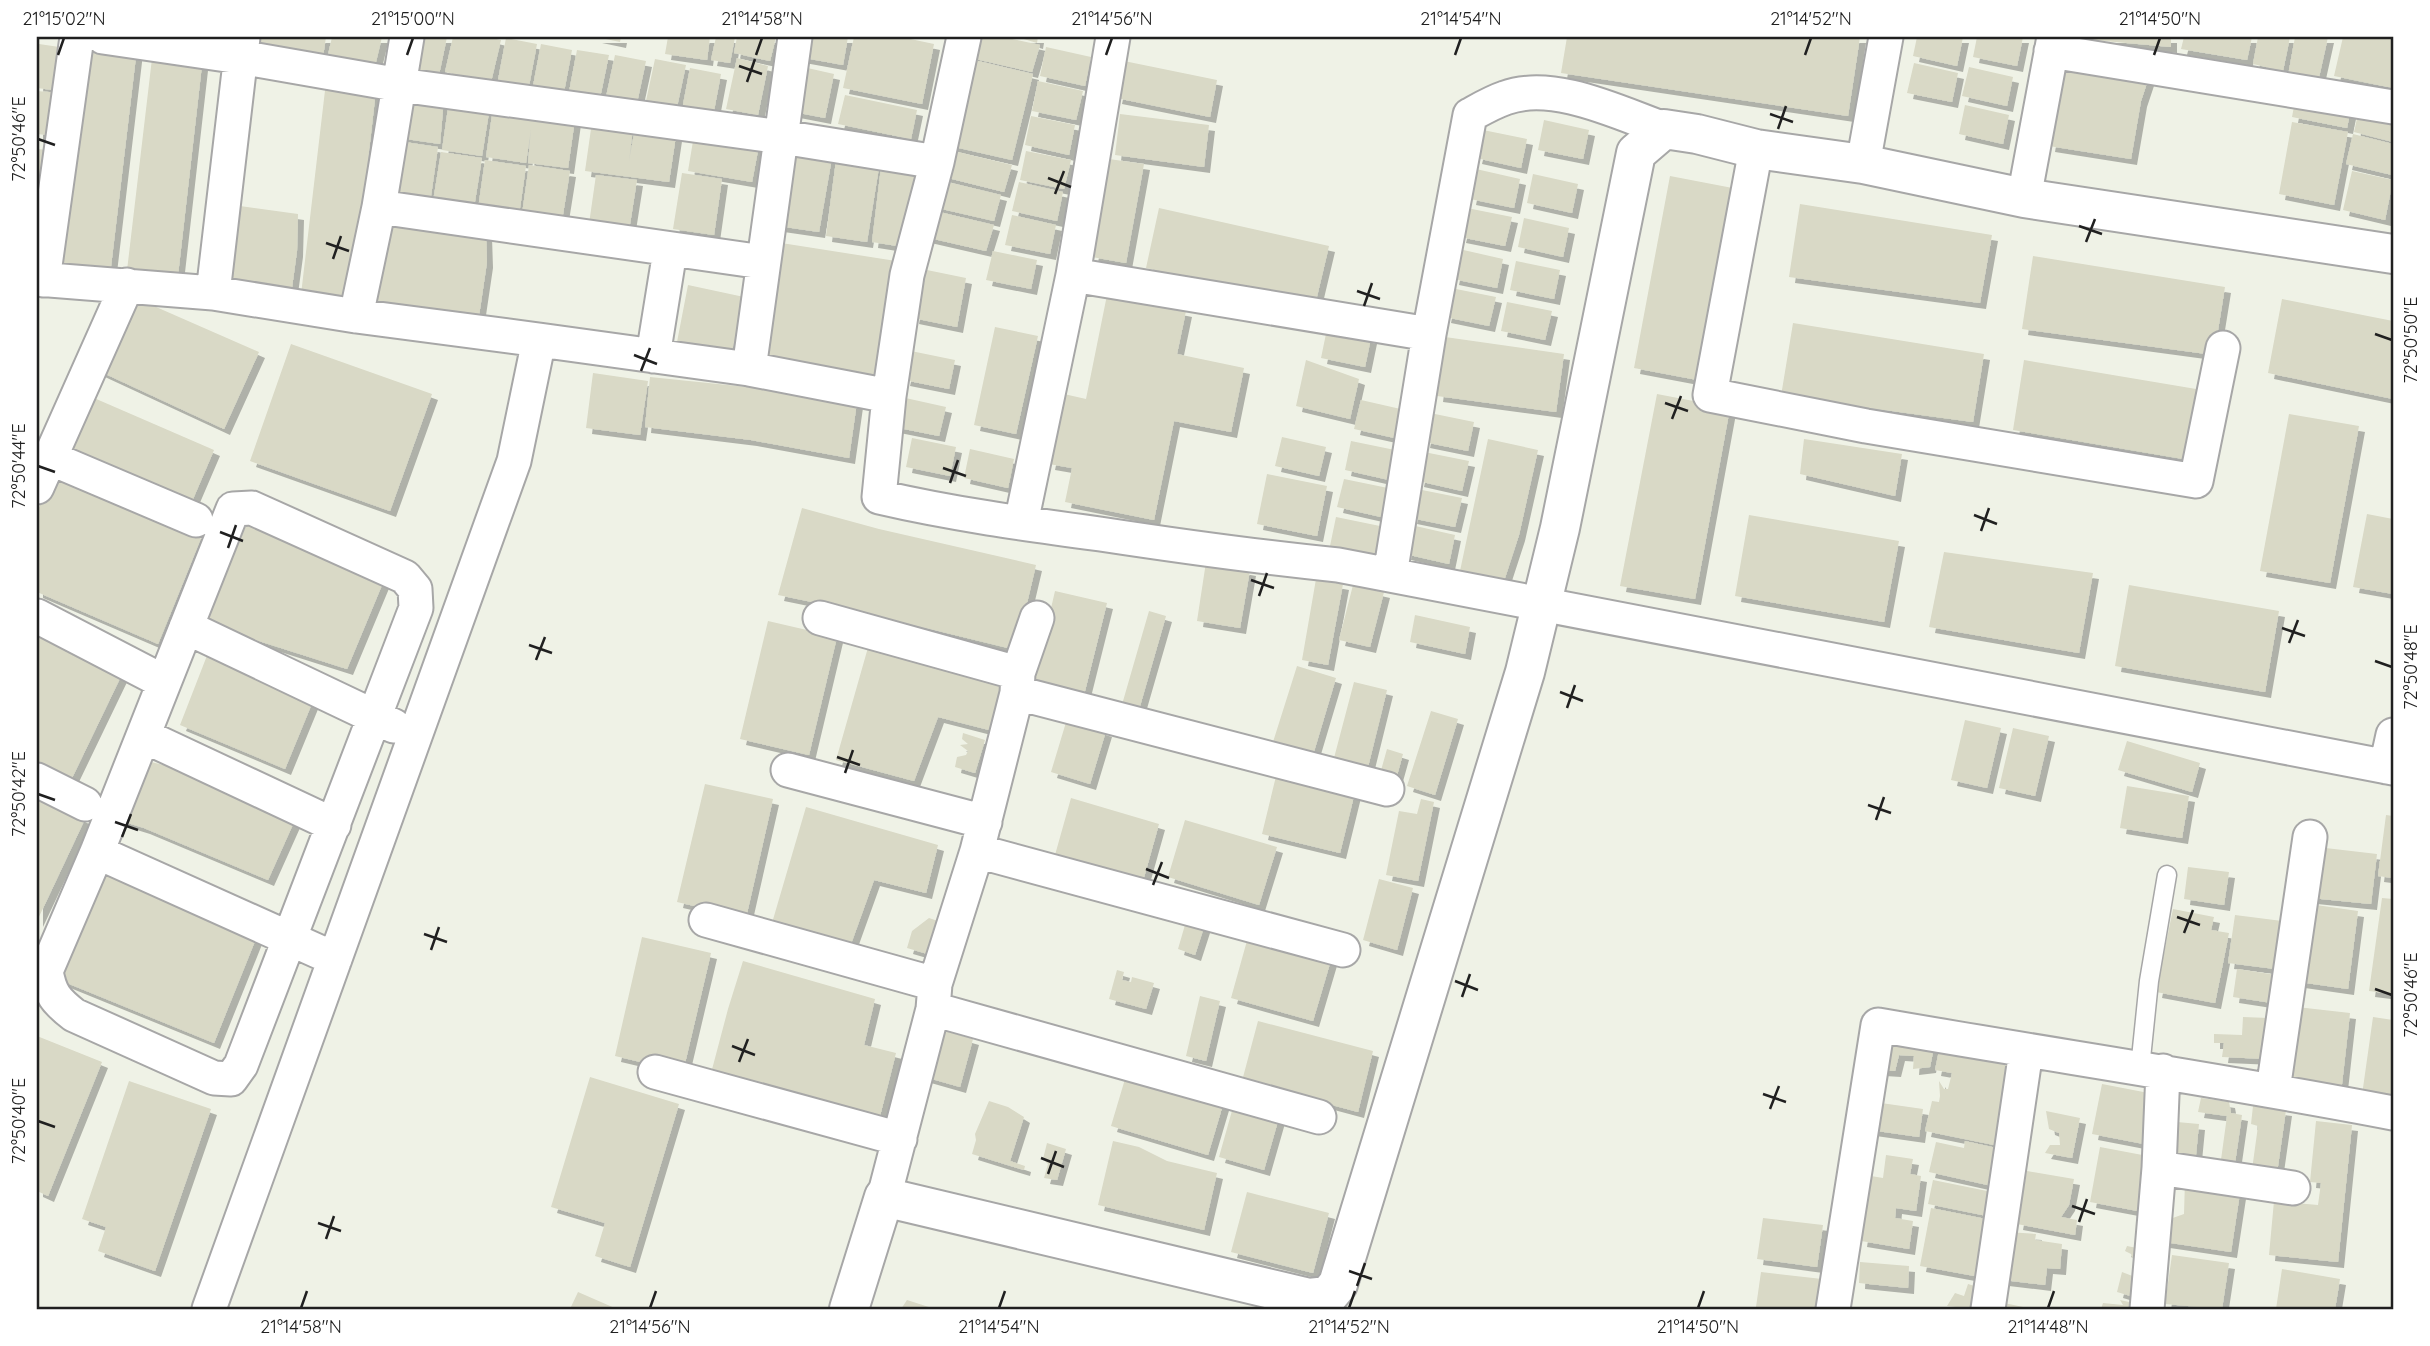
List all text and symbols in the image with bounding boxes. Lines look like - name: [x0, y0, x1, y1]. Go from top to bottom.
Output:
- text: 21°15'02"N: [22, 7, 106, 30]
- text: 21°15'00"N: [371, 7, 455, 30]
- text: 21°14'58"N: [721, 7, 803, 30]
- text: 21°14'56"N: [1071, 7, 1153, 30]
- text: 21°14'54"N: [1420, 7, 1502, 30]
- text: 21°14'52"N: [1770, 7, 1852, 30]
- text: 21°14'50"N: [2119, 7, 2201, 30]
- text: 72°50'46"E: [7, 96, 30, 182]
- text: 72°50'50"E: [2399, 297, 2422, 383]
- text: 72°50'44"E: [7, 423, 30, 509]
- text: 72°50'48"E: [2399, 624, 2422, 710]
- text: 72°50'42"E: [7, 751, 30, 837]
- text: 72°50'46"E: [2399, 952, 2422, 1038]
- text: 72°50'40"E: [7, 1078, 30, 1164]
- text: 21°14'58"N: [260, 1315, 342, 1338]
- text: 21°14'56"N: [609, 1315, 691, 1338]
- text: 21°14'54"N: [958, 1315, 1040, 1338]
- text: 21°14'52"N: [1308, 1315, 1390, 1338]
- text: 21°14'50"N: [1657, 1315, 1739, 1338]
- text: 21°14'48"N: [2007, 1315, 2089, 1338]

